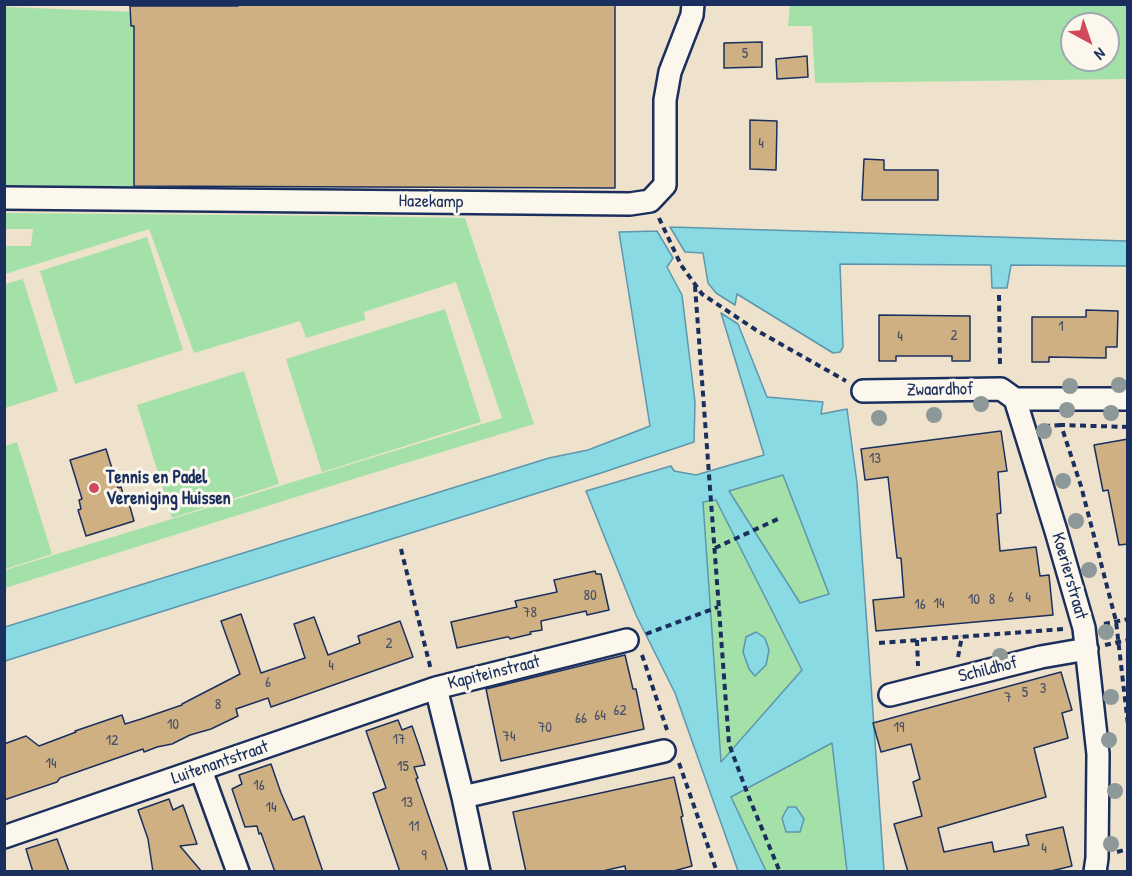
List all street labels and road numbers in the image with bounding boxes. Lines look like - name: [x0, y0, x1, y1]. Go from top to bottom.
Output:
- street label: Hazekamp: [398, 191, 464, 213]
- street label: Zwaardhof: [906, 379, 974, 401]
- street label: Koerierstraat: [1046, 530, 1092, 622]
- street label: Kapiteinstraat: [446, 651, 542, 695]
- street label: Schildhof: [956, 652, 1020, 688]
- street label: Luitenantstraat: [169, 736, 271, 790]

